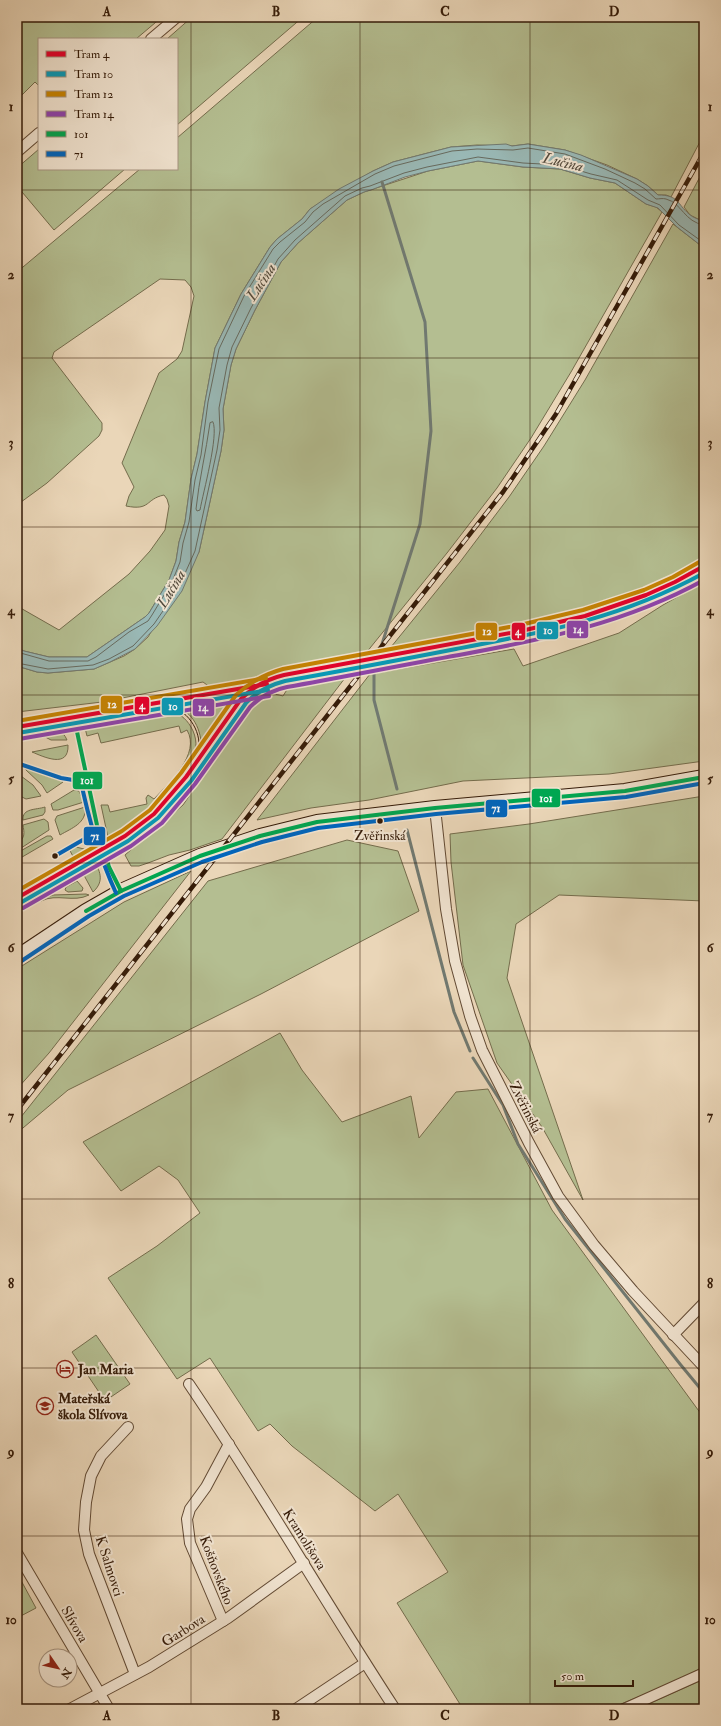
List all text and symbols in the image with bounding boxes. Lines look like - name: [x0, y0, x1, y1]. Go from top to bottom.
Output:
- text: A: [102, 4, 112, 20]
- text: B: [272, 4, 280, 20]
- text: C: [440, 4, 450, 20]
- text: D: [609, 4, 620, 20]
- legend: [38, 38, 178, 170]
- text: Tram 4: [74, 47, 110, 62]
- text: Tram 10: [74, 67, 113, 82]
- text: Tram 12: [74, 87, 113, 102]
- text: 1: [9, 99, 14, 115]
- text: 1: [708, 99, 713, 115]
- text: Tram 14: [74, 107, 114, 122]
- text: 101: [74, 127, 89, 142]
- text: 71: [74, 147, 84, 162]
- water label: Lučina: [540, 148, 585, 176]
- water label: Lučina: [242, 260, 281, 305]
- text: 2: [8, 267, 15, 283]
- text: 2: [707, 267, 714, 283]
- text: 3: [9, 435, 14, 451]
- text: 3: [708, 435, 713, 451]
- water label: Lučina: [152, 567, 190, 612]
- text: 4: [6, 603, 15, 619]
- text: 4: [705, 603, 714, 619]
- line badge: 14: [566, 620, 589, 639]
- line badge: 10: [536, 621, 559, 640]
- line badge: 12: [475, 622, 498, 641]
- line badge: 4: [511, 622, 526, 641]
- text: 14: [573, 623, 584, 637]
- text: 10: [543, 624, 553, 637]
- text: 12: [482, 625, 492, 638]
- text: 4: [514, 625, 522, 639]
- line badge: 12: [100, 695, 123, 714]
- line badge: 4: [134, 696, 150, 715]
- line badge: 10: [161, 697, 184, 716]
- text: 12: [107, 698, 117, 711]
- line badge: 14: [192, 698, 215, 717]
- text: 4: [138, 699, 146, 713]
- text: 10: [168, 700, 178, 713]
- text: 14: [198, 701, 209, 715]
- text: 5: [8, 771, 14, 787]
- line badge: 101: [72, 771, 103, 790]
- text: 5: [707, 771, 713, 787]
- text: 101: [80, 774, 94, 787]
- line badge: 101: [531, 788, 561, 808]
- text: 101: [539, 792, 553, 805]
- line badge: 71: [485, 799, 508, 818]
- text: 71: [492, 802, 501, 815]
- marker: Zvěřinská: [375, 816, 385, 826]
- line badge: 71: [83, 826, 106, 846]
- place label: Zvěřinská: [354, 828, 406, 844]
- text: 71: [91, 830, 100, 843]
- unlabelled marker: [50, 851, 60, 861]
- text: 6: [8, 940, 16, 956]
- text: 6: [707, 940, 715, 956]
- street label: Zvěřinská: [505, 1079, 546, 1136]
- text: 7: [8, 1108, 15, 1124]
- text: 7: [707, 1108, 714, 1124]
- text: 8: [8, 1276, 14, 1292]
- text: 8: [707, 1276, 713, 1292]
- hotel icon: Jan Maria: [55, 1359, 75, 1379]
- place label: Jan Maria: [77, 1361, 134, 1379]
- place label: Mateřská škola Slívova: [57, 1390, 129, 1423]
- school or university icon: Mateřská škola Slívova: [35, 1396, 55, 1416]
- text: 9: [6, 1444, 15, 1460]
- text: 9: [705, 1444, 714, 1460]
- street label: Kramolišova: [279, 1506, 330, 1573]
- street label: Košňovského: [196, 1533, 237, 1607]
- street label: K Salmovci: [92, 1534, 127, 1599]
- street label: Slívova: [57, 1603, 92, 1646]
- street label: Garbova: [158, 1610, 208, 1650]
- text: 10: [5, 1612, 17, 1628]
- text: 10: [704, 1612, 716, 1628]
- north arrow: [38, 1648, 78, 1688]
- scale bar: [555, 1662, 633, 1688]
- text: N: [57, 1665, 75, 1682]
- text: 50 m: [561, 1669, 585, 1684]
- text: A: [102, 1708, 112, 1724]
- text: B: [272, 1708, 280, 1724]
- text: C: [440, 1708, 450, 1724]
- text: D: [609, 1708, 620, 1724]

